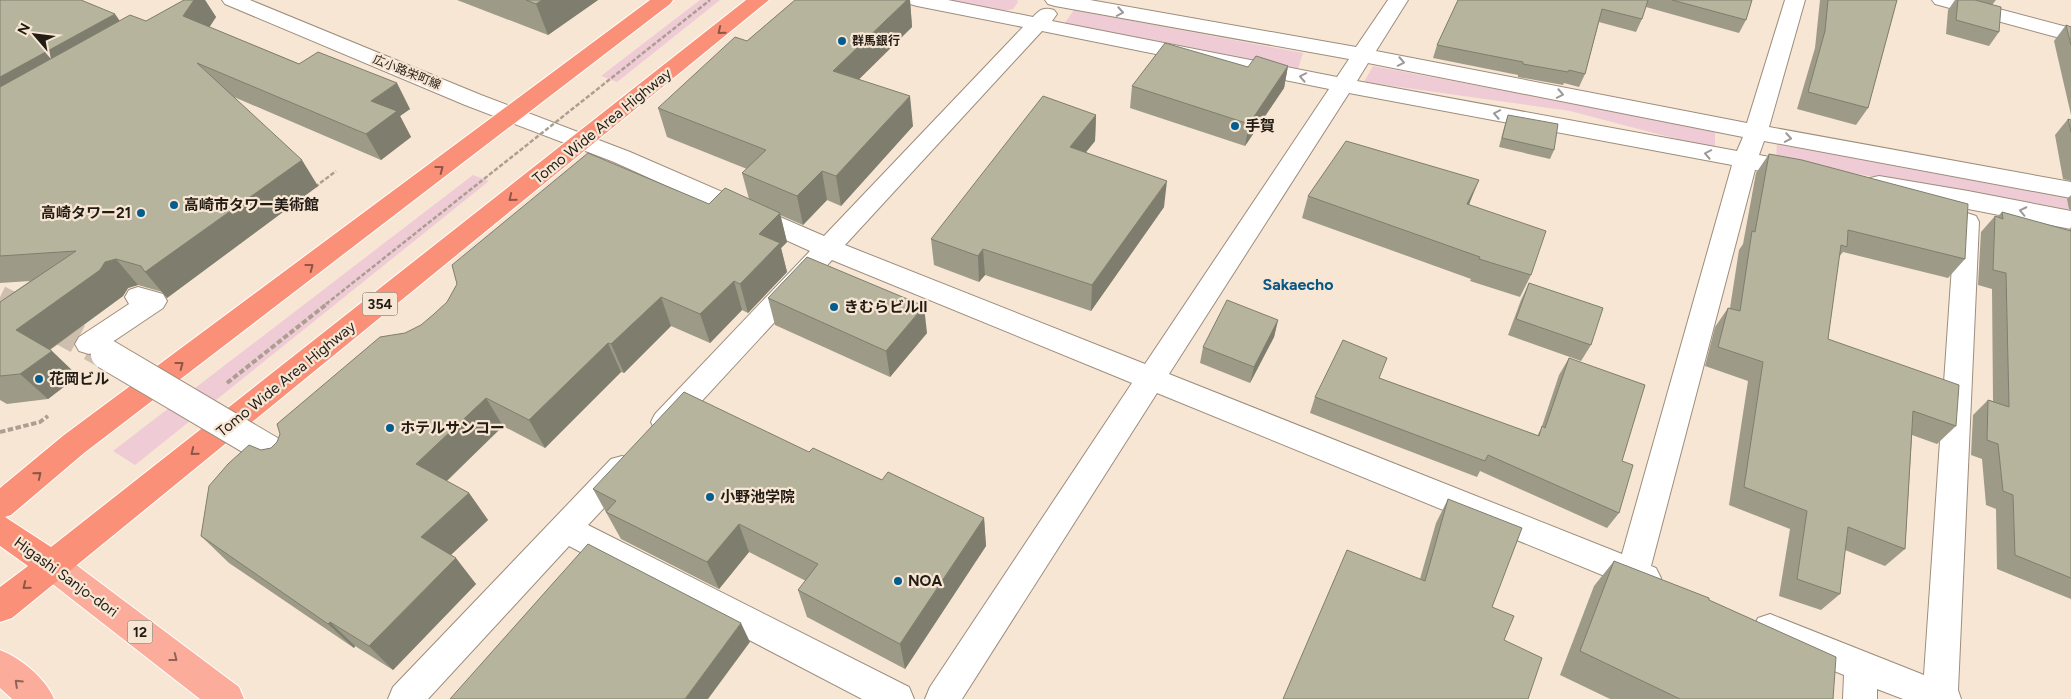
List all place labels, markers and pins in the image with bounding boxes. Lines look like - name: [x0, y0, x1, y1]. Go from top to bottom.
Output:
- place label: 群馬銀行: [852, 34, 900, 48]
- marker: 群馬銀行: [836, 35, 848, 47]
- place label: 手賀: [1245, 117, 1275, 135]
- marker: 手賀: [1229, 120, 1241, 132]
- place label: 高崎市タワー美術館: [184, 196, 319, 214]
- marker: 高崎市タワー美術館: [168, 199, 180, 211]
- place label: 高崎タワー21: [41, 204, 131, 222]
- marker: 高崎タワー21: [135, 207, 147, 219]
- place label: きむらビルII: [844, 298, 928, 316]
- marker: きむらビルII: [828, 301, 840, 313]
- place label: 花岡ビル: [49, 370, 109, 388]
- marker: 花岡ビル: [33, 373, 45, 385]
- place label: ホテルサンコー: [400, 419, 505, 437]
- marker: ホテルサンコー: [384, 422, 396, 434]
- place label: 小野池学院: [720, 488, 795, 506]
- marker: 小野池学院: [704, 491, 716, 503]
- place label: NOA: [908, 572, 942, 590]
- marker: NOA: [892, 575, 904, 587]

